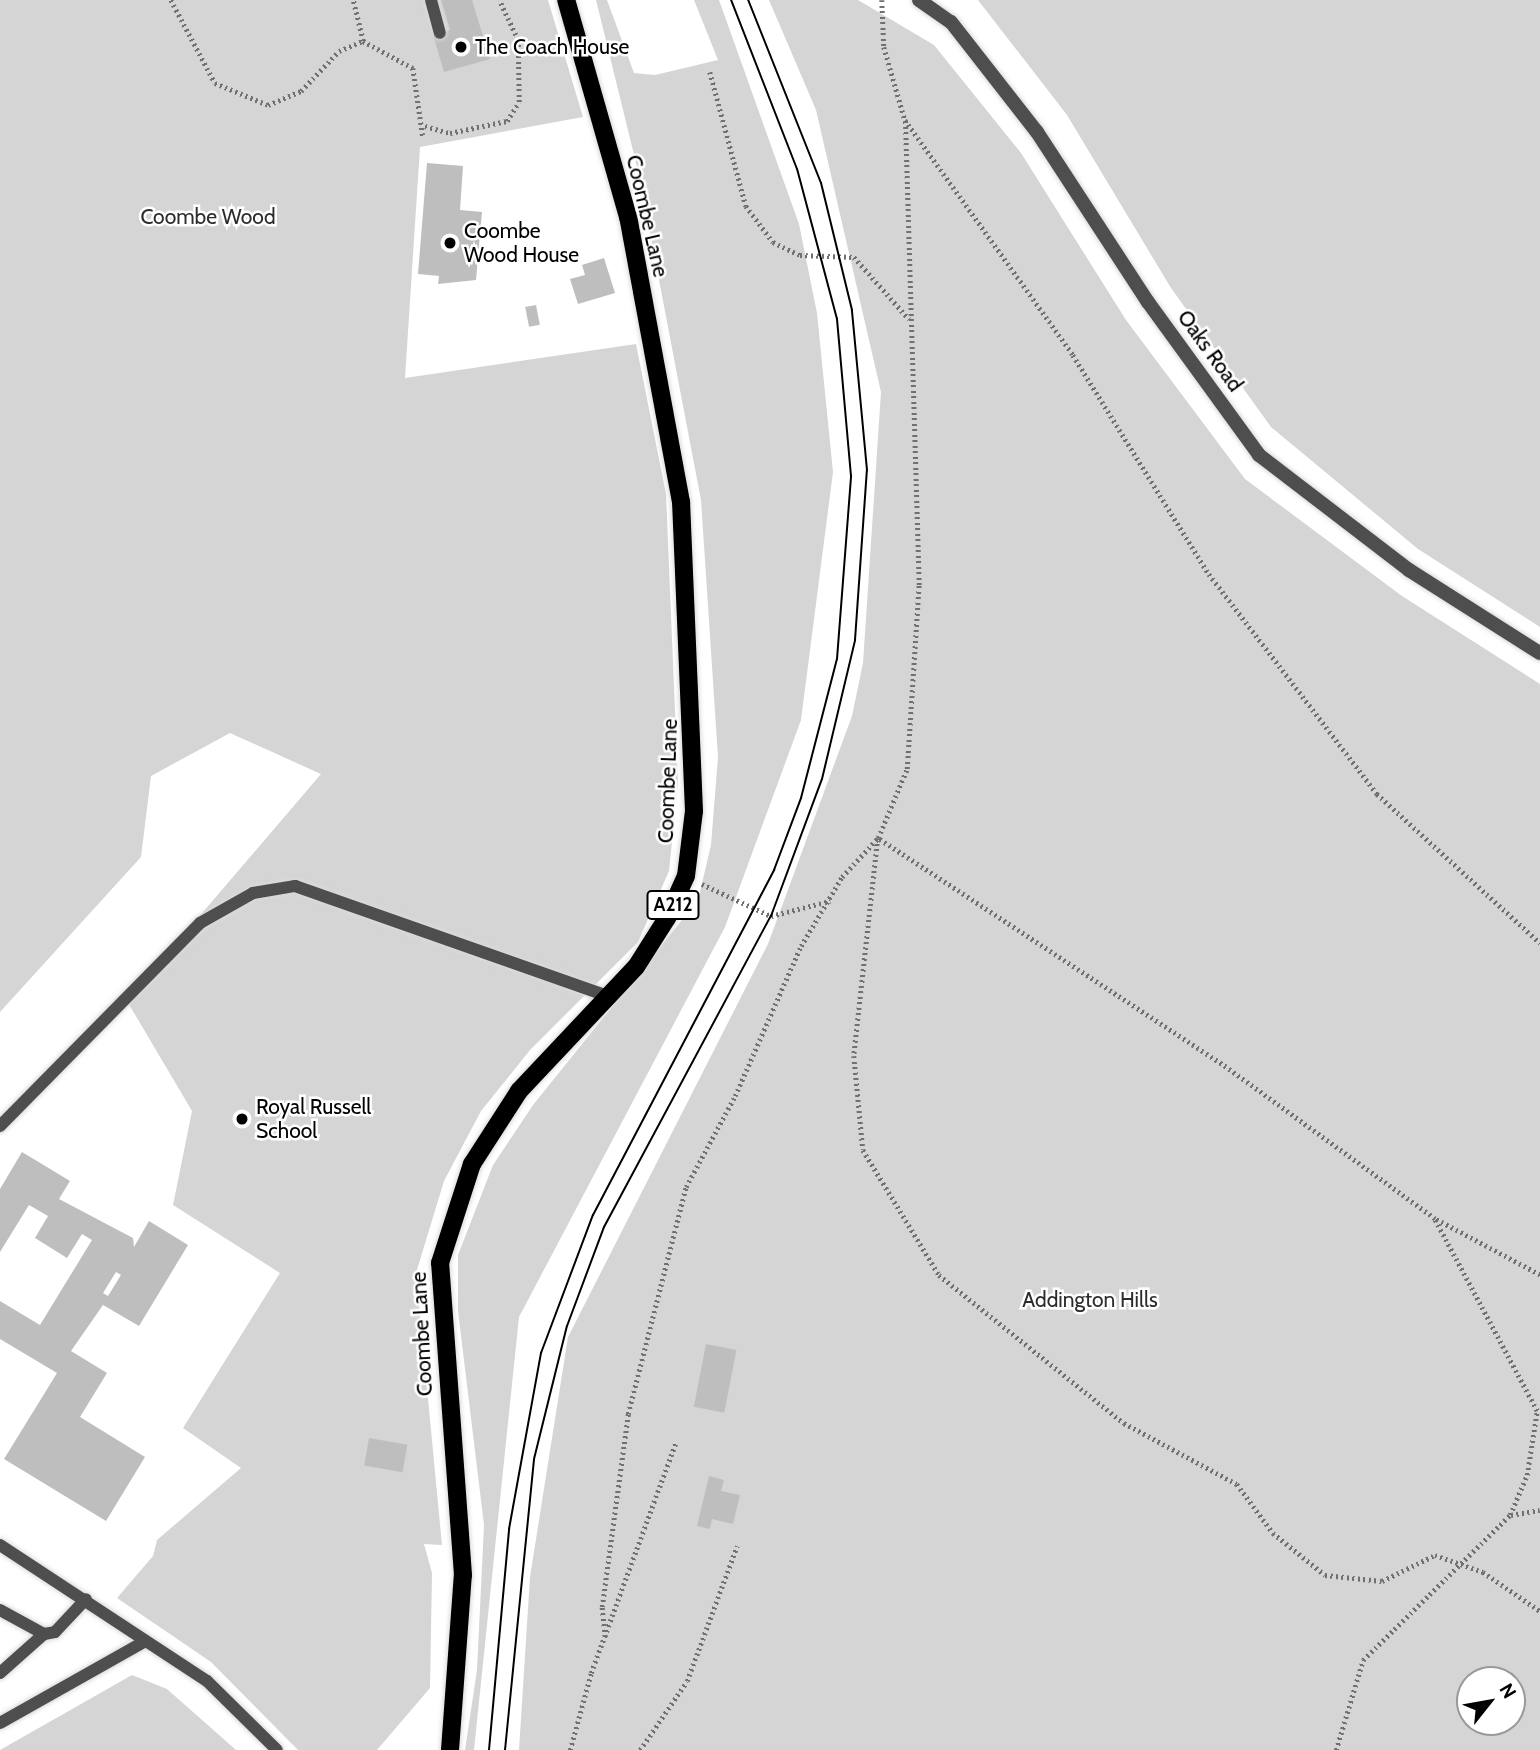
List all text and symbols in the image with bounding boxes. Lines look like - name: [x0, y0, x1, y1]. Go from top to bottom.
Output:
- place label: The Coach House: [475, 34, 629, 60]
- marker: The Coach House: [453, 39, 469, 55]
- street label: Coombe Lane: [621, 153, 673, 279]
- park label: Coombe Wood: [140, 204, 276, 230]
- place label: Coombe Wood House: [464, 218, 579, 268]
- marker: Coombe Wood House: [442, 235, 458, 251]
- street label: Oaks Road: [1172, 305, 1248, 397]
- street label: Coombe Lane: [653, 718, 683, 844]
- road number: A212: [645, 890, 701, 920]
- place label: Royal Russell School: [256, 1094, 371, 1144]
- marker: Royal Russell School: [234, 1111, 250, 1127]
- street label: Coombe Lane: [406, 1271, 438, 1397]
- park label: Addington Hills: [1022, 1287, 1158, 1313]
- north arrow: [1456, 1666, 1526, 1736]
- text: N: [1494, 1679, 1521, 1703]

